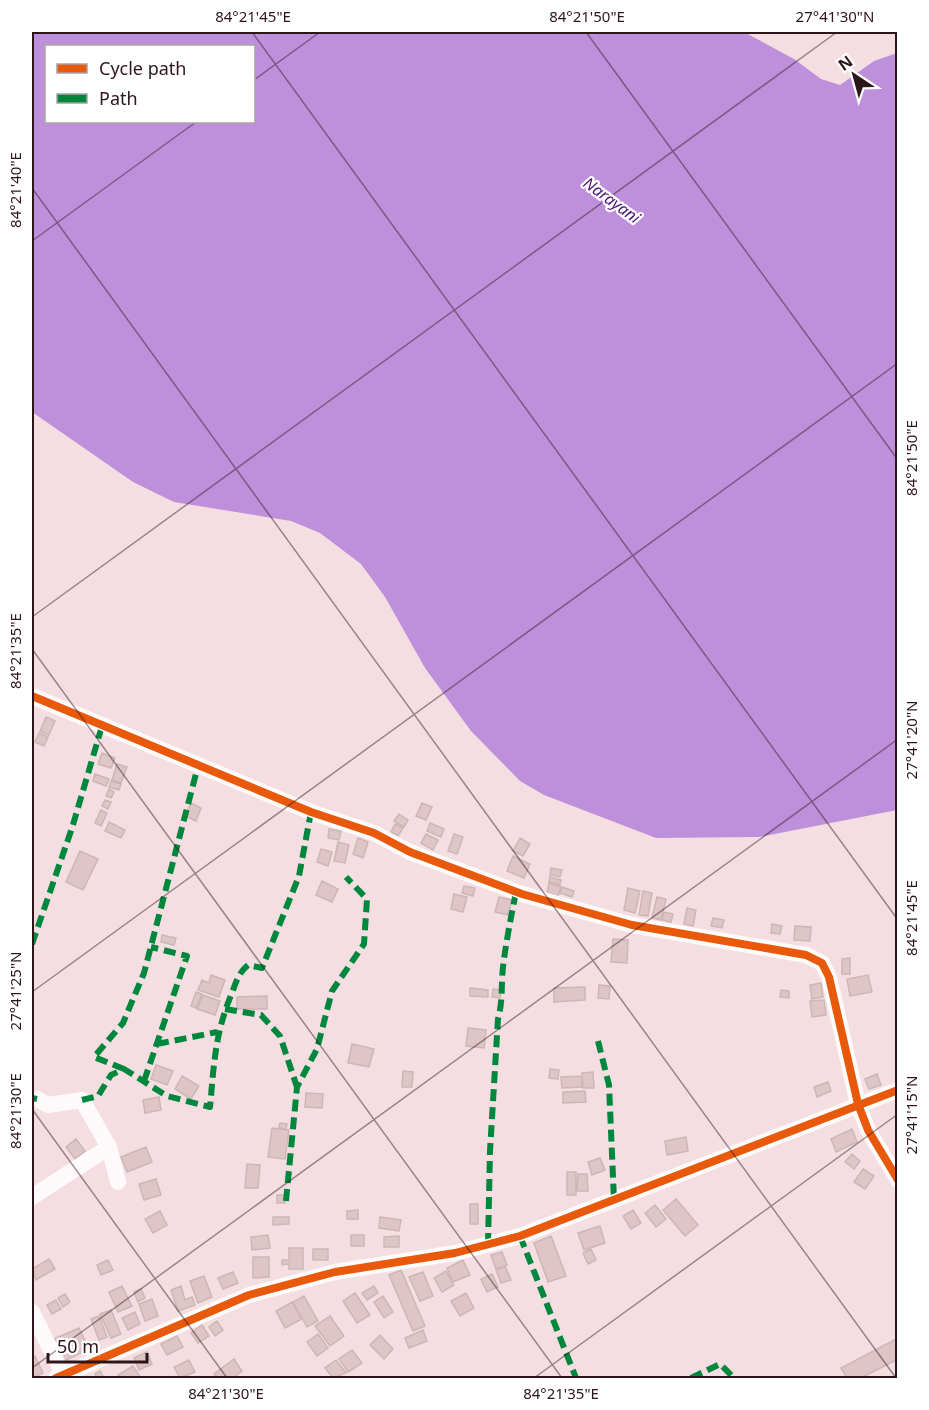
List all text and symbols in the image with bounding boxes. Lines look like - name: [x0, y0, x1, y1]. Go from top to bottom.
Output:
- text: 84°21'45"E: [215, 6, 291, 26]
- text: 84°21'50"E: [549, 6, 625, 26]
- text: 27°41'30"N: [796, 6, 874, 26]
- legend: [45, 45, 255, 123]
- north arrow: [824, 45, 884, 105]
- text: N: [833, 50, 857, 76]
- text: Cycle path: [99, 56, 186, 80]
- text: Path: [99, 86, 138, 110]
- text: 84°21'40"E: [5, 152, 25, 228]
- water label: Narayani: [579, 172, 646, 229]
- text: 84°21'50"E: [901, 420, 921, 496]
- text: 84°21'35"E: [5, 613, 25, 689]
- text: 27°41'20"N: [901, 701, 921, 779]
- text: 84°21'45"E: [901, 880, 921, 956]
- text: 27°41'25"N: [5, 952, 25, 1030]
- text: 84°21'30"E: [5, 1073, 25, 1149]
- text: 27°41'15"N: [901, 1076, 921, 1154]
- scale bar: [48, 1326, 147, 1364]
- text: 50 m: [57, 1334, 99, 1358]
- text: 84°21'30"E: [188, 1383, 264, 1403]
- text: 84°21'35"E: [523, 1383, 599, 1403]

